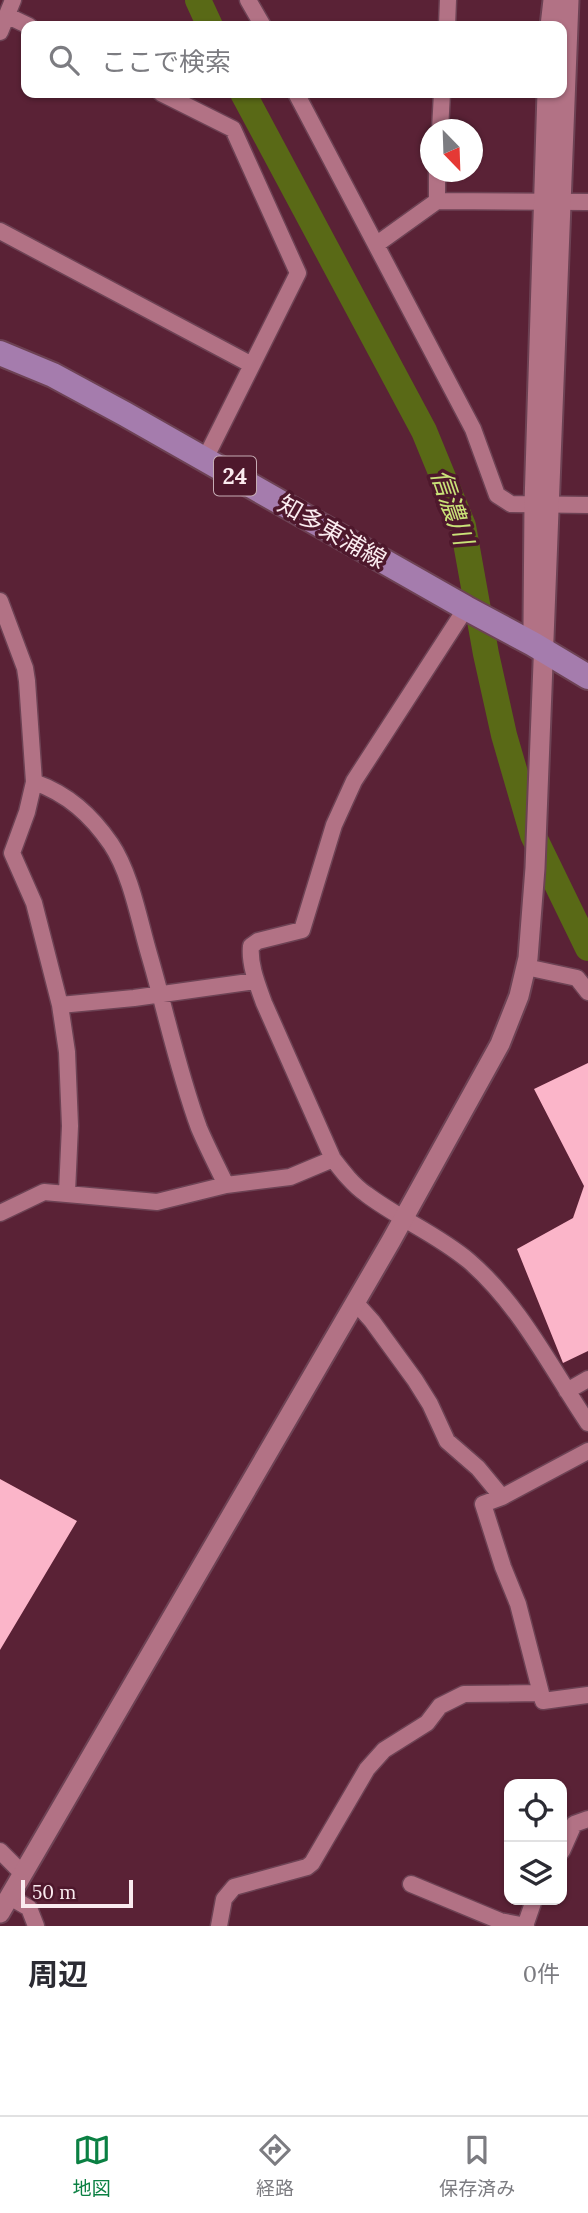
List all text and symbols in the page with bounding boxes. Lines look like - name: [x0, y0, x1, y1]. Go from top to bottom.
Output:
- search box: [21, 21, 567, 98]
- icon: search: [45, 41, 83, 79]
- text: ここで検索: [101, 45, 231, 78]
- north arrow: [420, 119, 483, 182]
- road number: 24: [214, 456, 256, 496]
- water label: 信濃川: [424, 465, 482, 552]
- street label: 知多東浦線: [273, 488, 392, 575]
- map controls: [504, 1779, 567, 1905]
- button: locate: [504, 1779, 567, 1842]
- button: layers: [504, 1842, 567, 1905]
- scale bar: [21, 1877, 133, 1909]
- text: 50 m: [32, 1880, 76, 1904]
- text: 周辺: [28, 1955, 88, 1993]
- text: 0件: [523, 1959, 560, 1988]
- tab: 地図: [73, 2131, 111, 2200]
- tab: 経路: [256, 2131, 294, 2200]
- tab: 保存済み: [439, 2131, 515, 2200]

